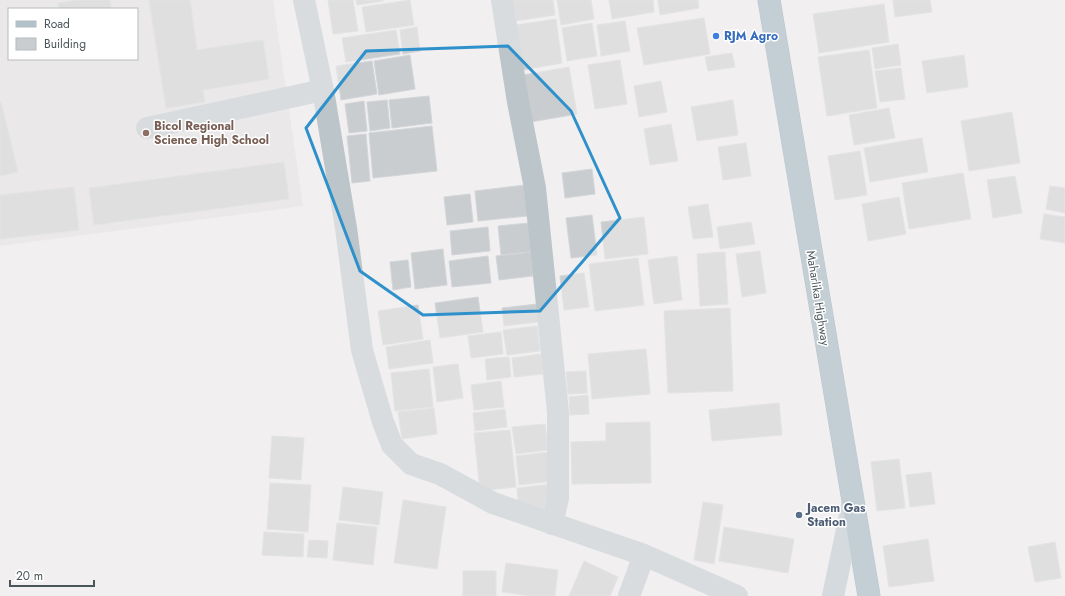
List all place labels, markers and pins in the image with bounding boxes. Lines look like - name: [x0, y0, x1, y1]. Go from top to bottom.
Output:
- place label: RJM Agro: [724, 27, 778, 45]
- marker: RJM Agro: [711, 31, 721, 41]
- place label: Bicol Regional Science High School: [154, 117, 269, 149]
- marker: Bicol Regional Science High School: [141, 128, 151, 138]
- place label: Jacem Gas Station: [805, 499, 866, 531]
- marker: Jacem Gas Station: [794, 510, 804, 520]

